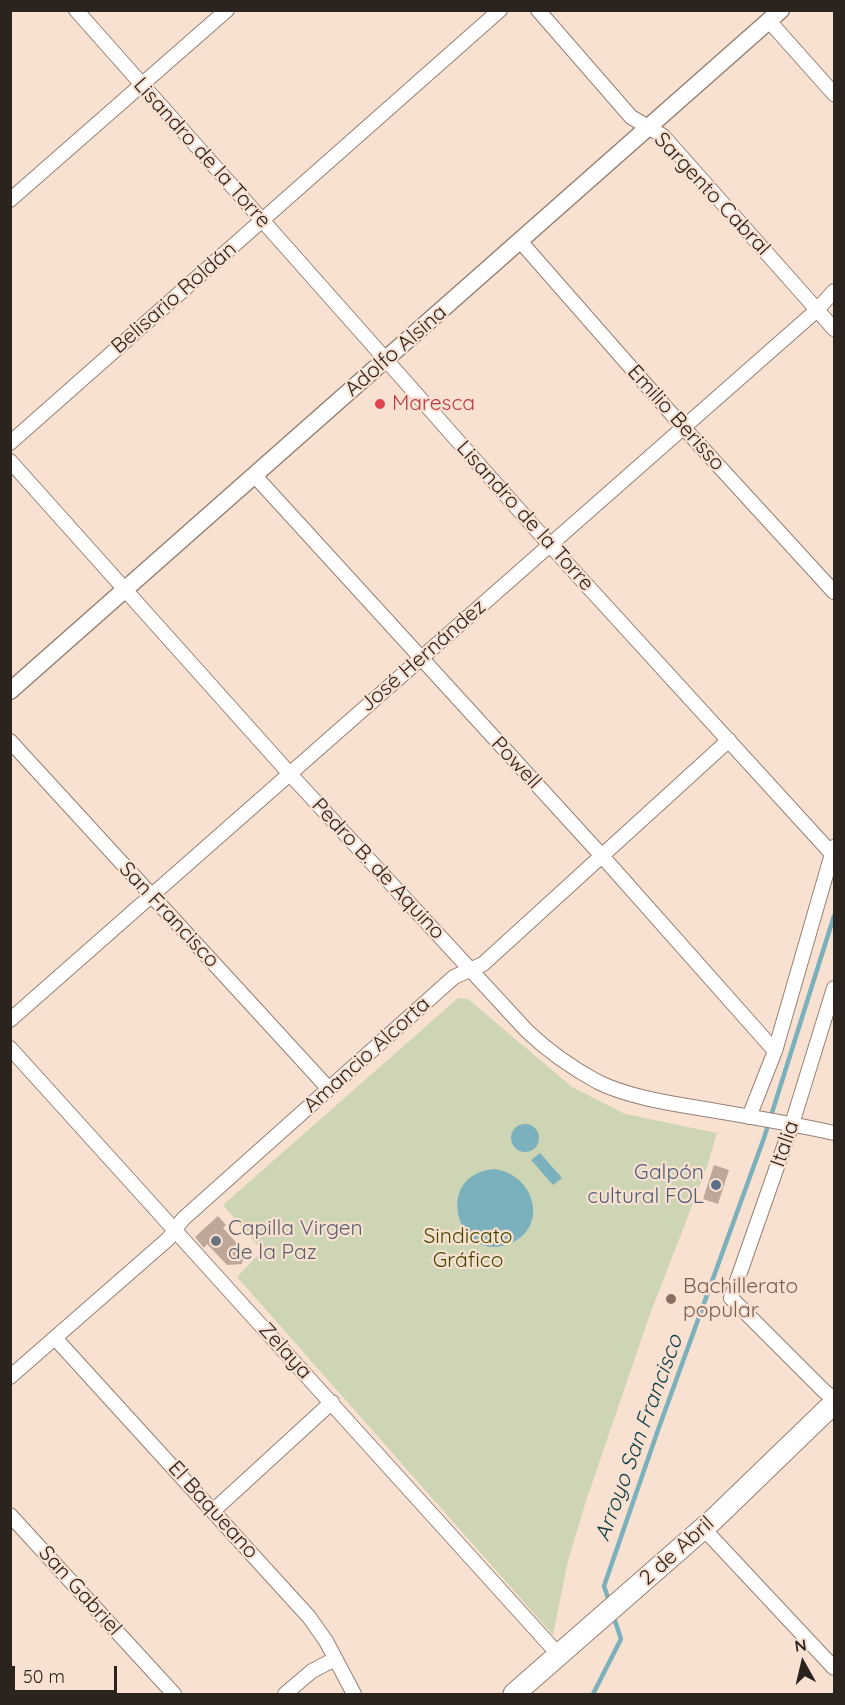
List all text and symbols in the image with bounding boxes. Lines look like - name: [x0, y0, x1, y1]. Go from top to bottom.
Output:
- street label: Lisandro de la Torre: [128, 73, 276, 233]
- street label: Sargento Cabral: [649, 127, 775, 261]
- street label: Belisario Roldán: [106, 237, 242, 359]
- street label: Adolfo Alsina: [340, 300, 452, 402]
- street label: Emilio Berisso: [622, 360, 730, 476]
- place label: Maresca: [392, 391, 475, 417]
- marker: Maresca: [373, 397, 387, 411]
- street label: Lisandro de la Torre: [451, 436, 599, 596]
- street label: José Hernández: [355, 594, 491, 718]
- street label: Powell: [486, 732, 546, 794]
- street label: Pedro B. de Aquino: [306, 793, 450, 945]
- street label: San Francisco: [114, 857, 224, 973]
- street label: Amancio Alcorta: [299, 992, 435, 1118]
- street label: Italia: [765, 1118, 805, 1170]
- place label: Galpón cultural FOL: [587, 1160, 704, 1210]
- marker: Galpón cultural FOL: [709, 1178, 723, 1192]
- place label: Capilla Virgen de la Paz: [228, 1216, 363, 1266]
- park label: Sindicato Gráfico: [424, 1224, 512, 1274]
- marker: Capilla Virgen de la Paz: [209, 1234, 223, 1248]
- place label: Bachillerato popular: [683, 1274, 798, 1324]
- marker: Bachillerato popular: [664, 1292, 678, 1306]
- street label: Zelaya: [253, 1317, 317, 1385]
- water label: Arroyo San Francisco: [589, 1331, 689, 1545]
- street label: El Baqueano: [162, 1456, 264, 1564]
- street label: 2 de Abril: [635, 1511, 719, 1591]
- street label: San Gabriel: [33, 1541, 127, 1641]
- north arrow: [773, 1633, 833, 1693]
- text: N: [793, 1634, 808, 1656]
- scale bar: [15, 1654, 120, 1692]
- text: 50 m: [23, 1665, 65, 1688]

